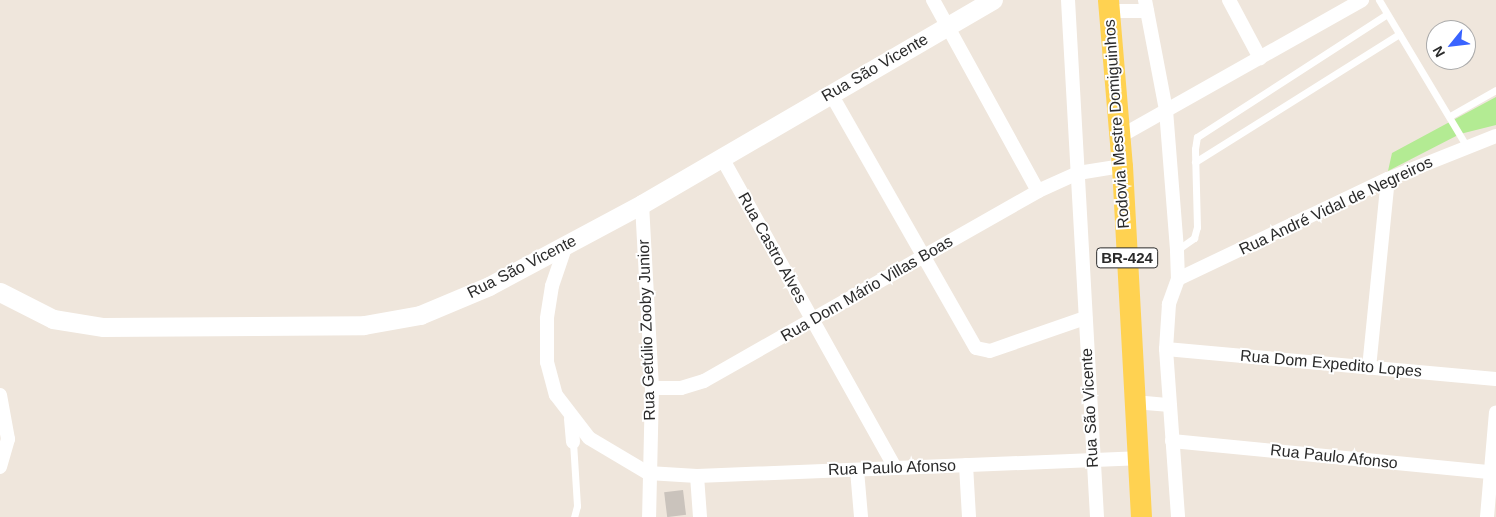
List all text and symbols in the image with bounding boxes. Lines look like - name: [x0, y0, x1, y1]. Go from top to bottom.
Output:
- street label: Rodovia Mestre Domiguinhos: [1100, 19, 1134, 229]
- north arrow: [1426, 20, 1476, 70]
- street label: Rua São Vicente: [818, 30, 932, 106]
- text: N: [1429, 43, 1448, 60]
- street label: Rua André Vidal de Negreiros: [1236, 152, 1436, 260]
- street label: Rua Castro Alves: [733, 189, 811, 307]
- street label: Rua São Vicente: [464, 231, 580, 303]
- street label: Rua Dom Mário Villas Boas: [778, 232, 956, 346]
- street label: Rua Getúlio Zooby Junior: [634, 239, 660, 421]
- road number: BR-424: [1096, 246, 1158, 270]
- street label: Rua Dom Expedito Lopes: [1239, 346, 1423, 382]
- street label: Rua São Vicente: [1077, 348, 1103, 468]
- street label: Rua Paulo Afonso: [1269, 441, 1399, 473]
- street label: Rua Paulo Afonso: [827, 456, 957, 480]

